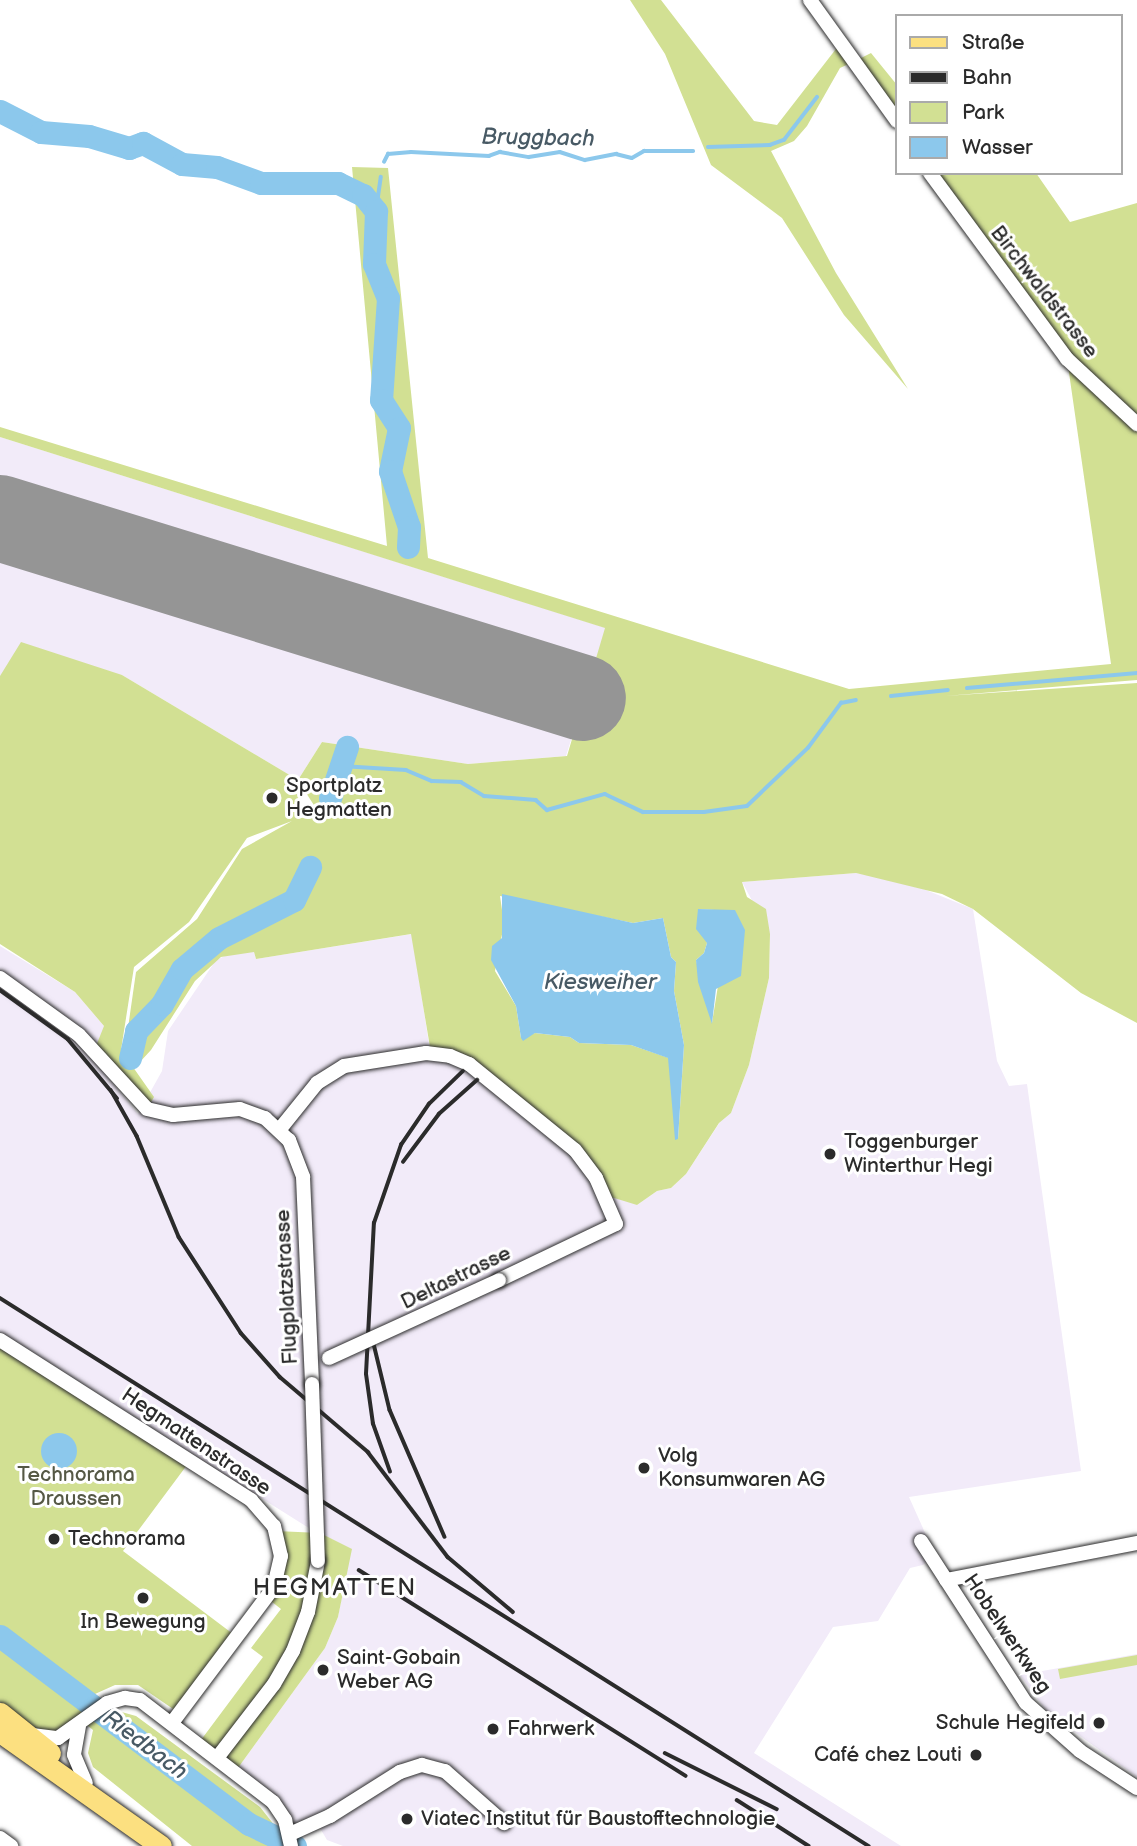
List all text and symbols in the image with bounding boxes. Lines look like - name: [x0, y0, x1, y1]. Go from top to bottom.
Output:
- legend: [895, 14, 1123, 175]
- text: Straße: [962, 30, 1024, 55]
- text: Bahn: [962, 65, 1012, 90]
- text: Park: [962, 100, 1004, 125]
- water label: Bruggbach: [481, 123, 595, 153]
- text: Wasser: [962, 135, 1033, 160]
- street label: Birchwaldstrasse: [985, 221, 1103, 363]
- place label: Sportplatz Hegmatten: [286, 773, 392, 823]
- marker: Sportplatz Hegmatten: [264, 790, 280, 806]
- water label: Kiesweiher: [544, 968, 656, 996]
- place label: Toggenburger Winterthur Hegi: [844, 1129, 993, 1179]
- marker: Toggenburger Winterthur Hegi: [822, 1146, 838, 1162]
- street label: Flugplatzstrasse: [270, 1209, 304, 1365]
- street label: Deltastrasse: [397, 1241, 515, 1315]
- street label: Hegmattenstrasse: [116, 1383, 276, 1501]
- place label: Volg Konsumwaren AG: [658, 1443, 825, 1493]
- marker: Volg Konsumwaren AG: [636, 1460, 652, 1476]
- park label: Technorama Draussen: [17, 1462, 135, 1512]
- place label: Technorama: [68, 1526, 186, 1552]
- marker: Technorama: [46, 1531, 62, 1547]
- street label: Hobelwerkweg: [958, 1569, 1056, 1699]
- district label: HEGMATTEN: [254, 1574, 416, 1602]
- marker: In Bewegung: [135, 1590, 151, 1606]
- place label: In Bewegung: [80, 1609, 206, 1635]
- place label: Saint-Gobain Weber AG: [337, 1645, 461, 1695]
- marker: Saint-Gobain Weber AG: [315, 1662, 331, 1678]
- water label: Riedbach: [97, 1704, 193, 1786]
- place label: Schule Hegifeld: [936, 1710, 1085, 1736]
- marker: Schule Hegifeld: [1091, 1715, 1107, 1731]
- place label: Fahrwerk: [507, 1716, 594, 1742]
- marker: Fahrwerk: [485, 1721, 501, 1737]
- place label: Café chez Louti: [814, 1742, 962, 1768]
- marker: Café chez Louti: [968, 1747, 984, 1763]
- place label: Viatec Institut für Baustofftechnologie: [421, 1806, 776, 1832]
- marker: Viatec Institut für Baustofftechnologie: [399, 1811, 415, 1827]

